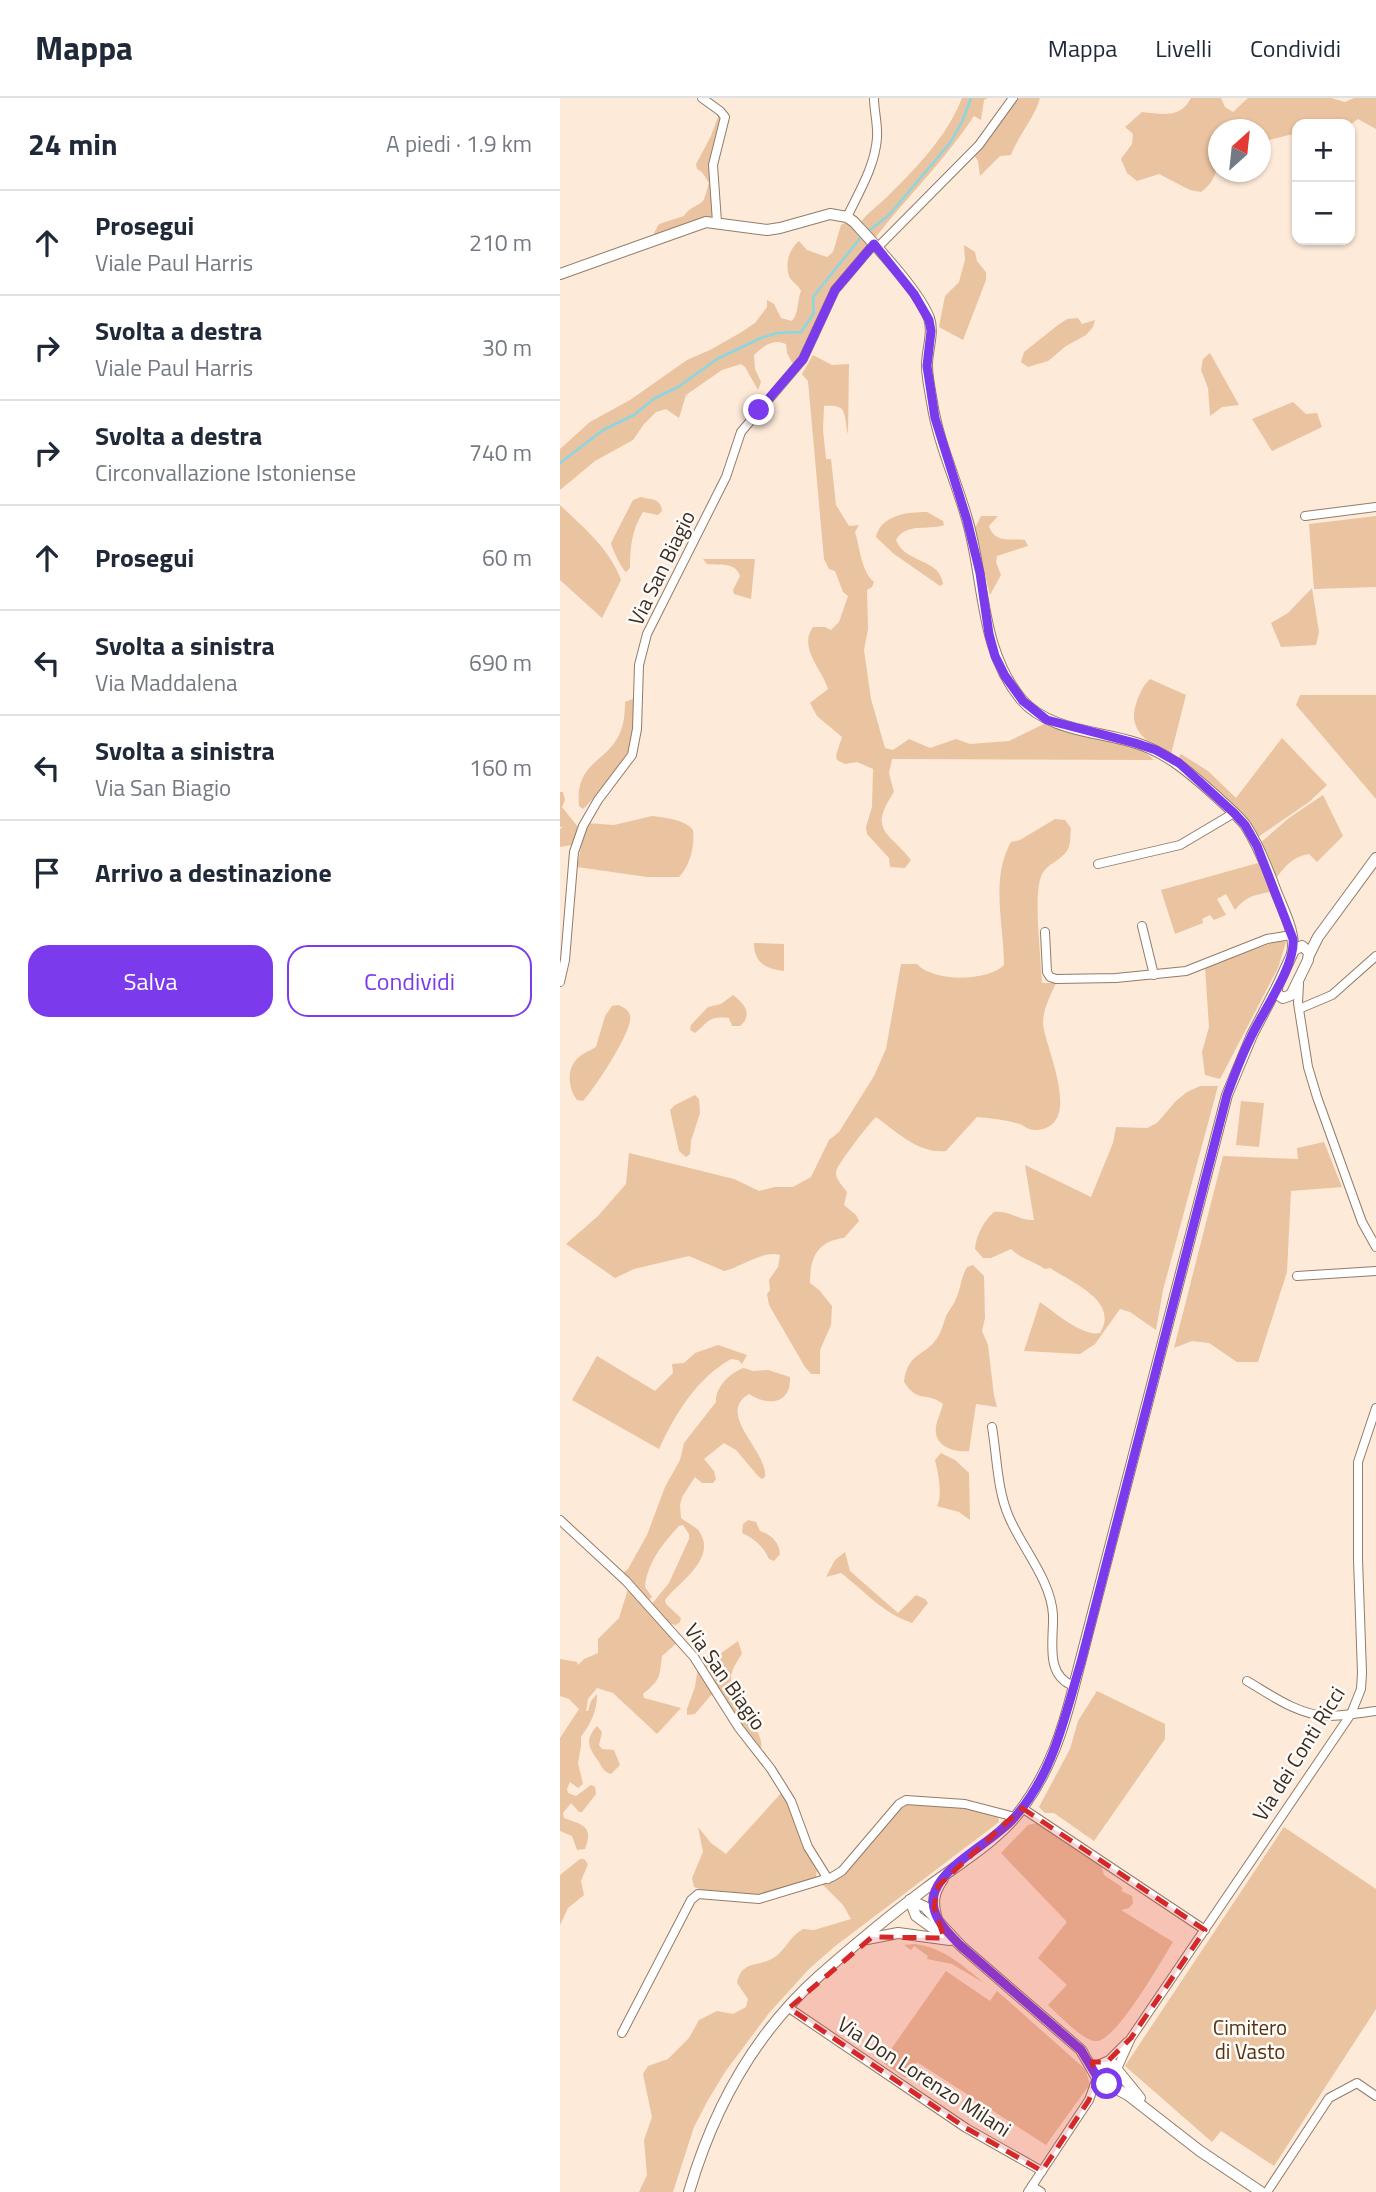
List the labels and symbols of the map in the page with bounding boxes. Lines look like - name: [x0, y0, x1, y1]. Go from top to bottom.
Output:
- north arrow: [1208, 119, 1271, 182]
- route end: [743, 394, 774, 425]
- street label: Via San Biagio: [619, 505, 703, 630]
- street label: Via San Biagio: [677, 1616, 775, 1737]
- street label: Via dei Conti Ricci: [1244, 1680, 1352, 1827]
- street label: Via Don Lorenzo Milani: [831, 2008, 1018, 2144]
- park label: Cimitero di Vasto: [1213, 2011, 1287, 2067]
- route start: [1091, 2068, 1122, 2099]

